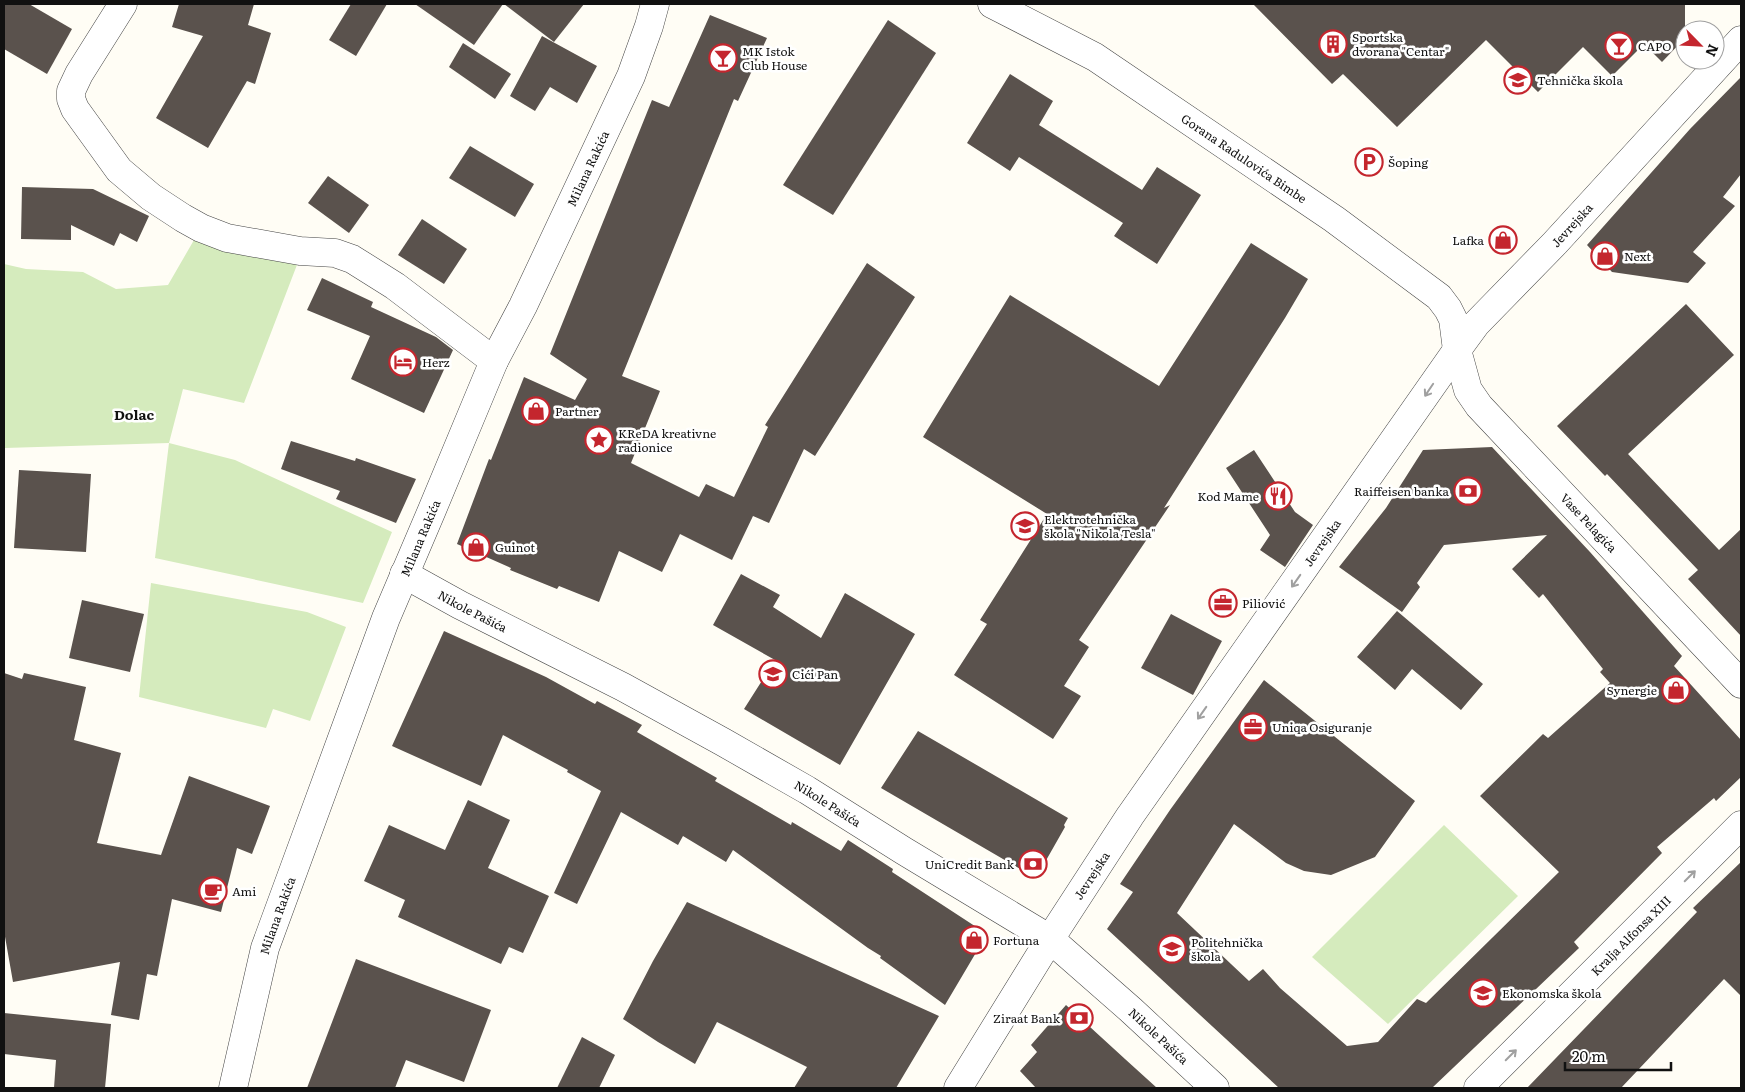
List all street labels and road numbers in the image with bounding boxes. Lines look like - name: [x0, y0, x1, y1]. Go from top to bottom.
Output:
- street label: Gorana Radulovića Bimbe: [1178, 109, 1310, 207]
- street label: Milana Rakića: [562, 127, 613, 209]
- street label: Jevrejska: [1547, 198, 1597, 251]
- street label: Vase Pelagića: [1557, 489, 1622, 557]
- street label: Milana Rakića: [396, 496, 445, 579]
- street label: Jevrejska: [1299, 515, 1345, 570]
- street label: Nikole Pašića: [435, 586, 511, 637]
- street label: Nikole Pašića: [791, 776, 865, 831]
- street label: Jevrejska: [1069, 847, 1114, 903]
- street label: Milana Rakića: [255, 874, 300, 956]
- street label: Kralja Alfonsa XIII: [1587, 891, 1675, 979]
- street label: Nikole Pašića: [1125, 1003, 1193, 1069]

